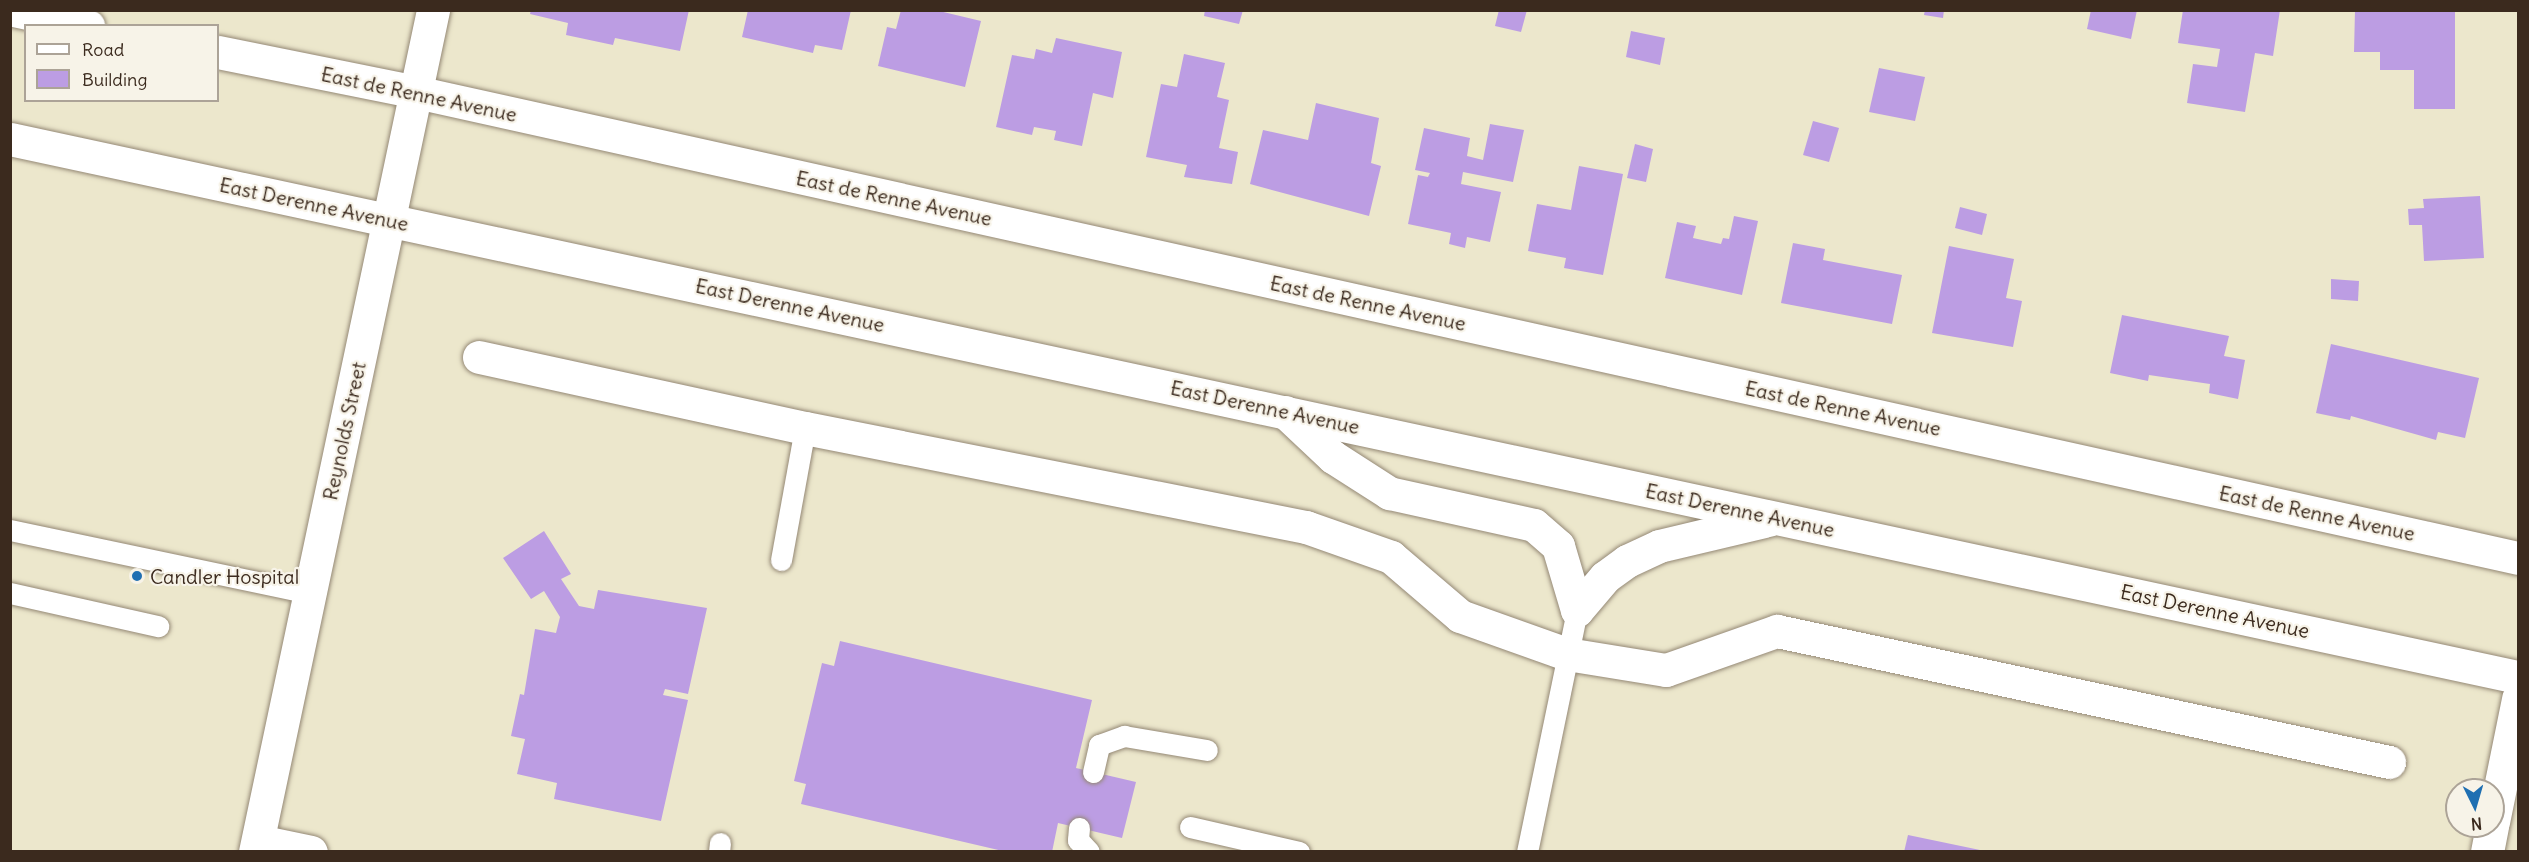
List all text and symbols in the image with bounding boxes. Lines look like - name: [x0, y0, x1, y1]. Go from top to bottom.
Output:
- legend: [24, 24, 219, 102]
- text: Road: [82, 38, 124, 61]
- street label: East de Renne Avenue: [319, 62, 519, 126]
- text: Building: [82, 68, 147, 91]
- street label: East de Renne Avenue: [794, 166, 994, 230]
- street label: East Derenne Avenue: [217, 172, 411, 236]
- street label: East de Renne Avenue: [1268, 271, 1468, 335]
- street label: East Derenne Avenue: [693, 273, 887, 337]
- street label: Reynolds Street: [318, 360, 370, 502]
- street label: East Derenne Avenue: [1168, 375, 1362, 439]
- street label: East de Renne Avenue: [1743, 376, 1943, 440]
- street label: East Derenne Avenue: [1643, 478, 1837, 542]
- street label: East de Renne Avenue: [2217, 481, 2417, 545]
- place label: Candler Hospital: [150, 564, 299, 588]
- marker: Candler Hospital: [128, 567, 146, 585]
- street label: East Derenne Avenue: [2118, 579, 2312, 643]
- north arrow: [2445, 778, 2505, 838]
- text: N: [2470, 813, 2483, 834]

